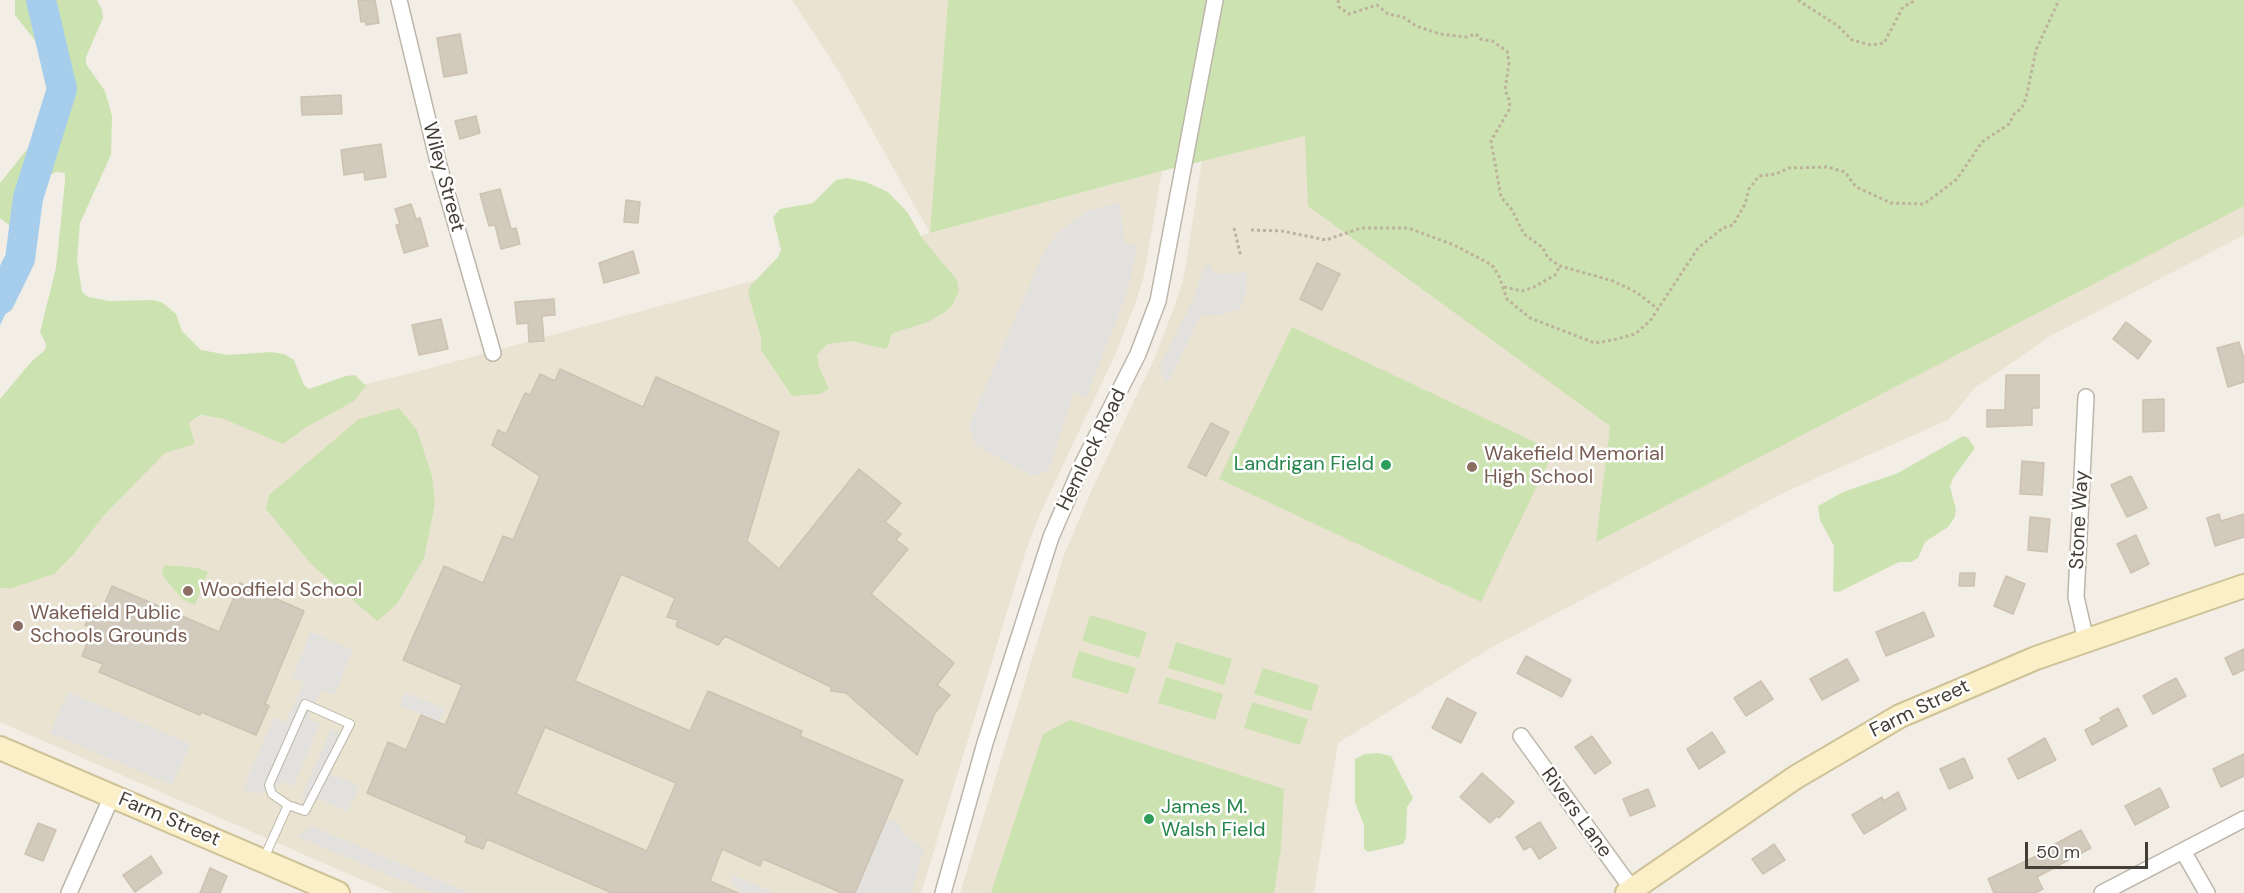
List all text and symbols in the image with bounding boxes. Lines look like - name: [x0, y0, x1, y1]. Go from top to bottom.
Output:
- street label: Wiley Street: [417, 119, 469, 235]
- street label: Hemlock Road: [1052, 385, 1132, 515]
- place label: Wakefield Memorial High School: [1484, 443, 1664, 490]
- place label: Landrigan Field: [1234, 453, 1374, 477]
- marker: Landrigan Field: [1379, 458, 1393, 472]
- marker: Wakefield Memorial High School: [1465, 460, 1479, 474]
- street label: Stone Way: [2065, 470, 2095, 570]
- place label: Woodfield School: [200, 579, 362, 603]
- marker: Woodfield School: [181, 584, 195, 598]
- place label: Wakefield Public Schools Grounds: [30, 602, 188, 649]
- marker: Wakefield Public Schools Grounds: [11, 619, 25, 633]
- street label: Farm Street: [1866, 675, 1974, 743]
- street label: Rivers Lane: [1535, 763, 1617, 863]
- street label: Farm Street: [115, 788, 223, 852]
- place label: James M. Walsh Field: [1161, 796, 1265, 843]
- marker: James M. Walsh Field: [1142, 812, 1156, 826]
- scale bar: [2028, 830, 2151, 868]
- text: 50 m: [2036, 840, 2080, 864]

